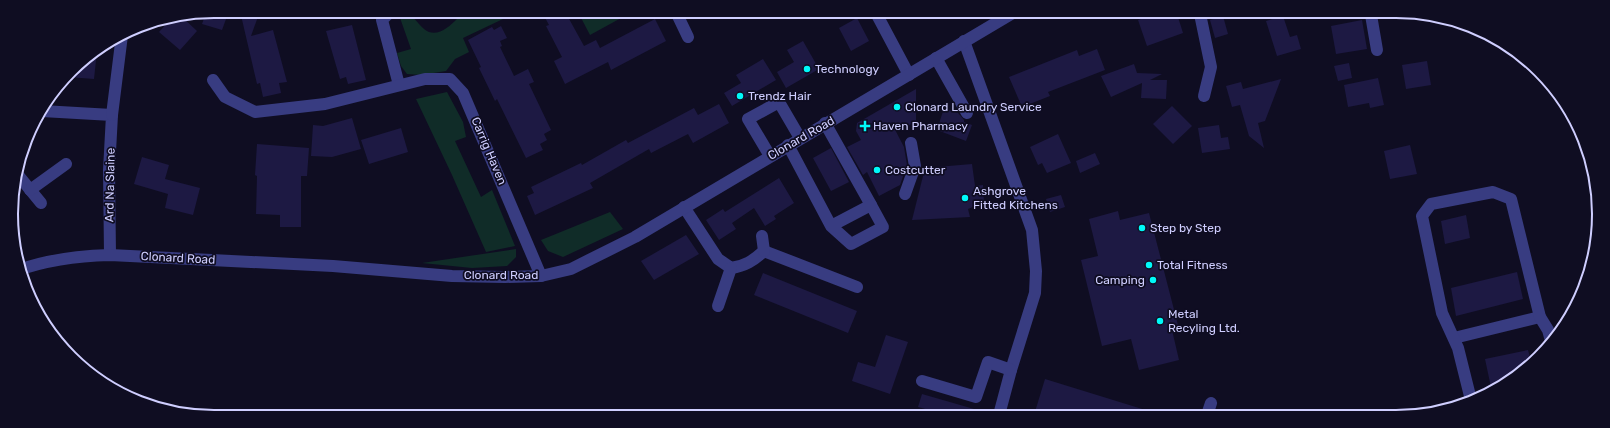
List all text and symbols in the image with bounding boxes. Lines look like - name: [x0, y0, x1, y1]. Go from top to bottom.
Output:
- place label: Technology: [815, 62, 880, 76]
- marker: Technology: [802, 64, 812, 74]
- place label: Trendz Hair: [748, 89, 812, 103]
- marker: Trendz Hair: [735, 91, 745, 101]
- place label: Clonard Laundry Service: [905, 100, 1042, 114]
- marker: Clonard Laundry Service: [892, 102, 902, 112]
- street label: Clonard Road: [765, 113, 837, 163]
- street label: Carrig Haven: [468, 115, 510, 187]
- place label: Haven Pharmacy: [873, 119, 968, 133]
- marker: Haven Pharmacy: [860, 121, 870, 131]
- street label: Ard Na Slaine: [102, 147, 118, 222]
- place label: Costcutter: [885, 163, 946, 177]
- marker: Costcutter: [872, 165, 882, 175]
- place label: Ashgrove Fitted Kitchens: [973, 184, 1058, 212]
- marker: Ashgrove Fitted Kitchens: [960, 193, 970, 203]
- place label: Step by Step: [1150, 221, 1221, 235]
- marker: Step by Step: [1137, 223, 1147, 233]
- street label: Clonard Road: [140, 249, 216, 267]
- place label: Total Fitness: [1157, 258, 1228, 272]
- marker: Total Fitness: [1144, 260, 1154, 270]
- street label: Clonard Road: [464, 268, 538, 282]
- place label: Camping: [1095, 273, 1145, 287]
- marker: Camping: [1148, 275, 1158, 285]
- place label: Metal Recyling Ltd.: [1168, 307, 1240, 335]
- marker: Metal Recyling Ltd.: [1155, 316, 1165, 326]

